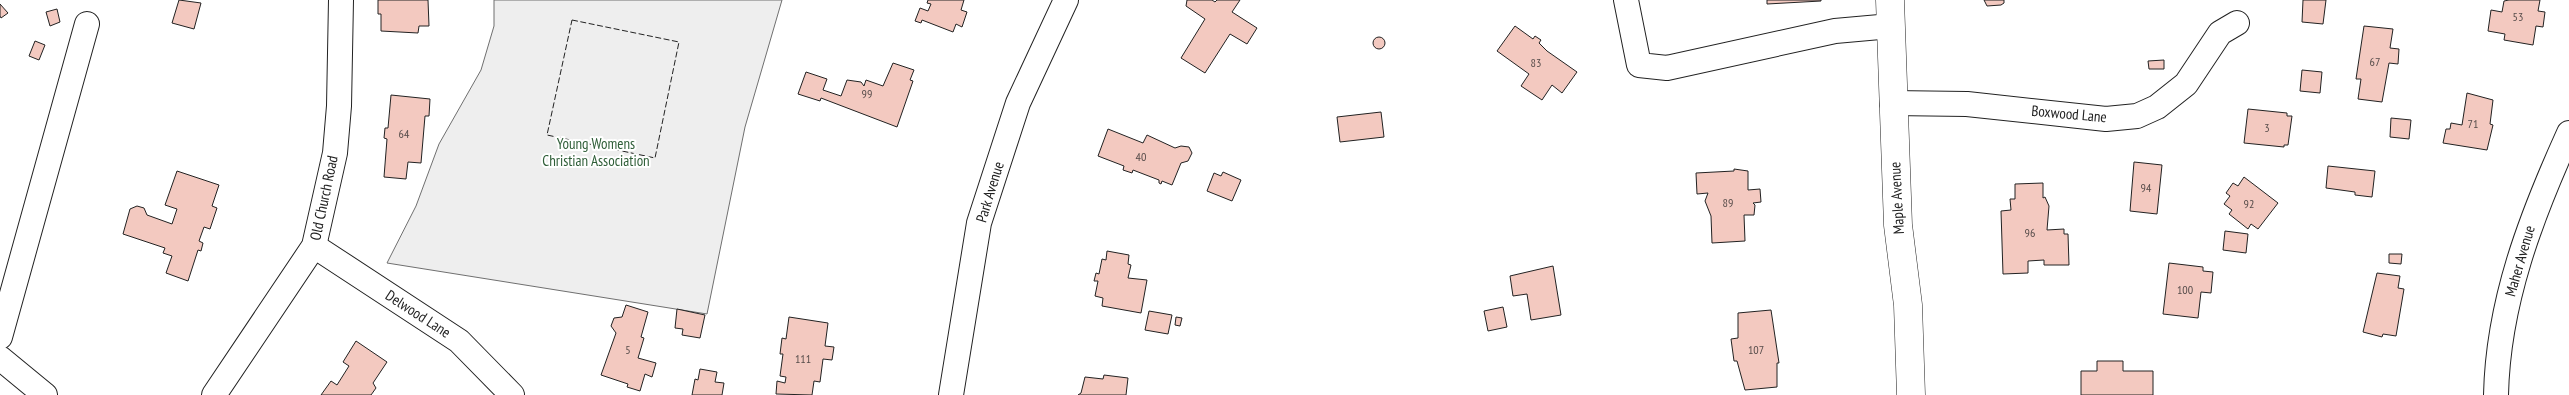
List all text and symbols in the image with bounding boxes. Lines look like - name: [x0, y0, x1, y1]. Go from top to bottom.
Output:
- house number: 53: [2513, 9, 2523, 24]
- house number: 67: [2370, 54, 2380, 69]
- house number: 83: [1531, 55, 1541, 70]
- house number: 99: [862, 86, 872, 101]
- street label: Boxwood Lane: [2031, 101, 2108, 126]
- house number: 71: [2468, 116, 2478, 131]
- house number: 3: [2264, 120, 2270, 135]
- house number: 64: [399, 126, 410, 141]
- park label: Young Womens Christian Association: [542, 134, 650, 170]
- house number: 40: [1136, 149, 1146, 164]
- street label: Old Church Road: [305, 154, 342, 242]
- street label: Park Avenue: [971, 159, 1008, 225]
- street label: Maple Avenue: [1885, 161, 1908, 235]
- house number: 94: [2141, 180, 2152, 195]
- house number: 89: [1723, 195, 1733, 210]
- house number: 92: [2244, 196, 2254, 211]
- street label: Maher Avenue: [2500, 223, 2539, 299]
- house number: 96: [2025, 225, 2035, 240]
- house number: 100: [2177, 282, 2193, 297]
- street label: Delwood Lane: [382, 286, 454, 342]
- house number: 5: [625, 342, 631, 357]
- house number: 107: [1748, 342, 1764, 357]
- house number: 111: [795, 351, 811, 366]

